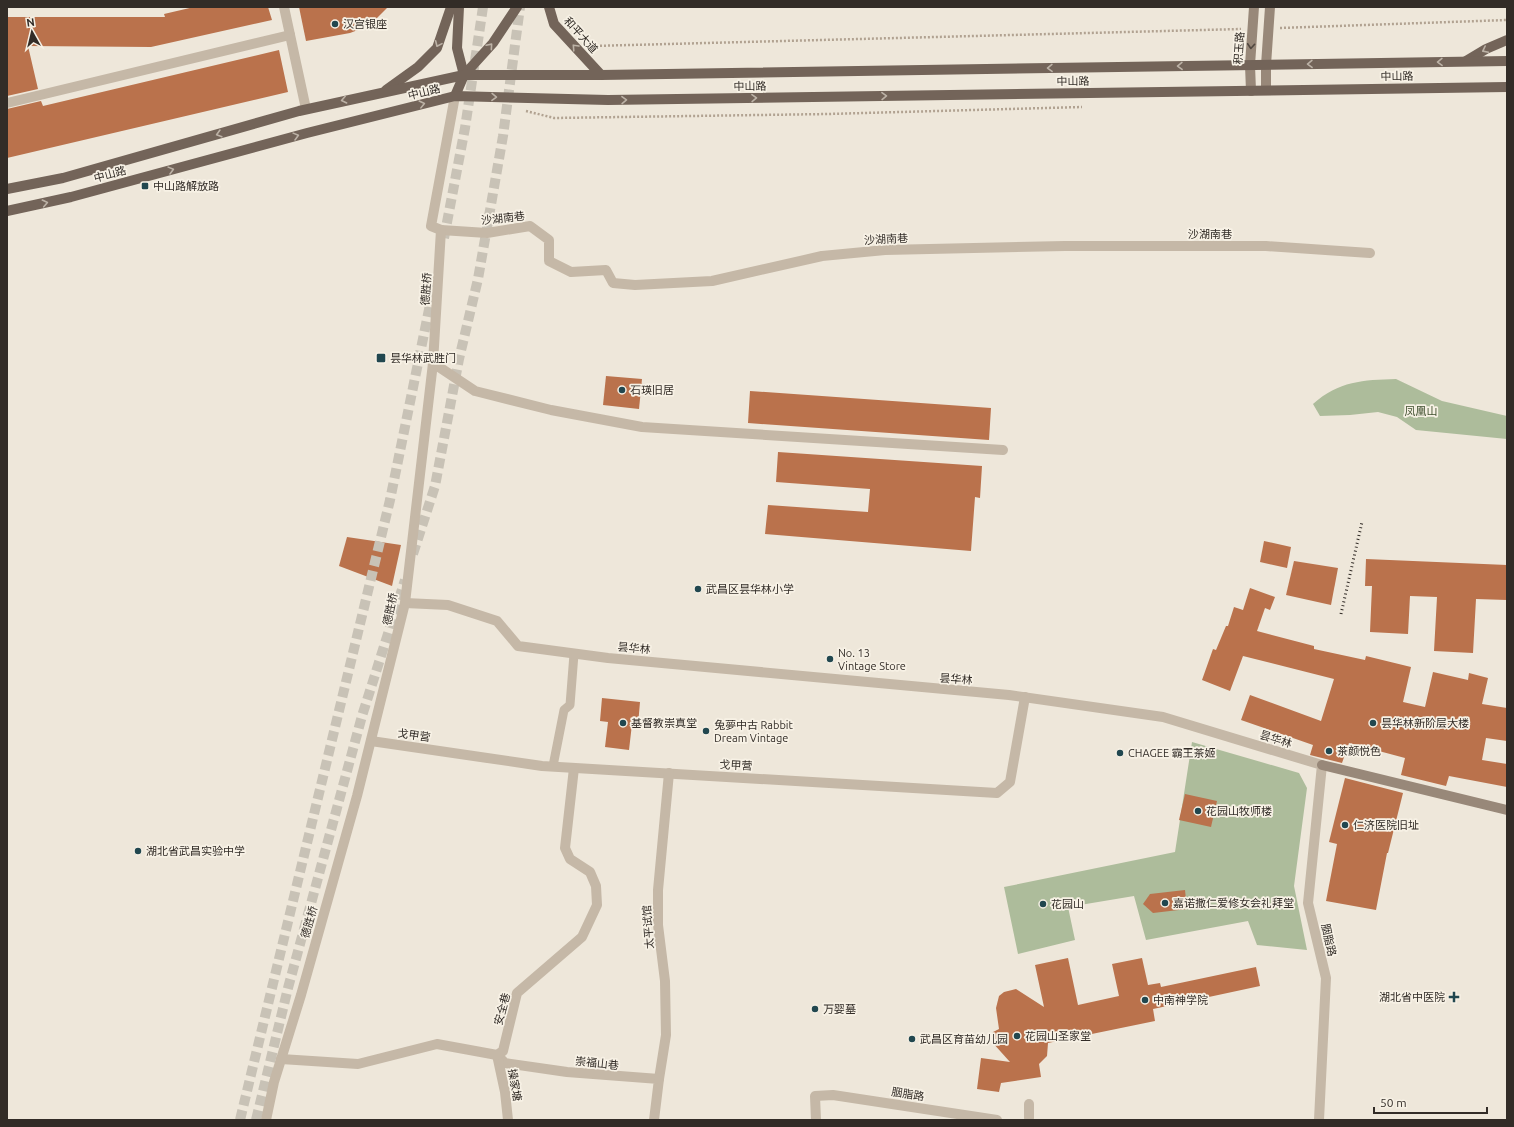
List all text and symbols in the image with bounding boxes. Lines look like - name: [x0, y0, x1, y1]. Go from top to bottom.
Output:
- north arrow: [12, 12, 52, 52]
- street label: 和平大道: [562, 15, 600, 55]
- text: N: [26, 16, 36, 29]
- place label: 汉宫银座: [343, 18, 387, 30]
- marker: 汉宫银座: [330, 19, 340, 29]
- street label: 积玉路: [1232, 31, 1246, 65]
- one-way arrow: [435, 39, 443, 47]
- one-way arrow: [485, 43, 492, 50]
- one-way arrow: [1247, 43, 1256, 49]
- one-way arrow: [572, 44, 580, 52]
- one-way arrow: [1482, 45, 1489, 53]
- one-way arrow: [1437, 58, 1443, 66]
- one-way arrow: [1307, 60, 1313, 68]
- one-way arrow: [1177, 62, 1183, 70]
- one-way arrow: [1047, 64, 1053, 72]
- street label: 中山路: [1380, 70, 1414, 82]
- street label: 中山路: [1056, 75, 1090, 87]
- street label: 中山路: [733, 80, 767, 92]
- street label: 中山路: [407, 82, 441, 102]
- one-way arrow: [881, 92, 887, 100]
- one-way arrow: [491, 93, 497, 101]
- one-way arrow: [751, 94, 757, 102]
- one-way arrow: [341, 96, 347, 104]
- one-way arrow: [621, 96, 627, 104]
- one-way arrow: [419, 101, 426, 109]
- one-way arrow: [215, 129, 222, 138]
- one-way arrow: [293, 132, 300, 141]
- street label: 中山路: [93, 164, 127, 184]
- one-way arrow: [167, 166, 174, 175]
- place label: 中山路解放路: [153, 180, 219, 192]
- marker: 中山路解放路: [140, 181, 150, 191]
- one-way arrow: [42, 199, 48, 207]
- street label: 沙湖南巷: [480, 210, 526, 226]
- street label: 沙湖南巷: [1188, 228, 1232, 240]
- street label: 沙湖南巷: [864, 232, 908, 246]
- street label: 德胜桥: [419, 272, 433, 306]
- marker: 昙华林武胜门: [375, 352, 387, 364]
- place label: 昙华林武胜门: [390, 352, 456, 364]
- place label: 石瑛旧居: [630, 384, 674, 396]
- marker: 石瑛旧居: [617, 385, 627, 395]
- park label: 凤凰山: [1405, 405, 1438, 417]
- place label: 武昌区昙华林小学: [706, 583, 794, 595]
- marker: 武昌区昙华林小学: [693, 584, 703, 594]
- street label: 德胜桥: [381, 592, 399, 626]
- street label: 昙华林: [617, 641, 651, 655]
- place label: No. 13 Vintage Store: [838, 647, 906, 672]
- marker: No. 13 Vintage Store: [825, 654, 835, 664]
- street label: 昙华林: [939, 672, 973, 686]
- place label: 基督教崇真堂: [631, 717, 697, 729]
- place label: 昙华林新阶层大楼: [1381, 717, 1469, 729]
- marker: 基督教崇真堂: [618, 718, 628, 728]
- marker: 昙华林新阶层大楼: [1368, 718, 1378, 728]
- place label: 兔夢中古 Rabbit Dream Vintage: [714, 719, 794, 744]
- marker: 兔夢中古 Rabbit Dream Vintage: [701, 726, 711, 736]
- street label: 戈甲营: [397, 727, 431, 743]
- street label: 昙华林: [1258, 728, 1294, 750]
- place label: 茶颜悦色: [1337, 745, 1381, 757]
- marker: 茶颜悦色: [1324, 746, 1334, 756]
- place label: CHAGEE 霸王茶姬: [1128, 747, 1216, 759]
- marker: CHAGEE 霸王茶姬: [1115, 748, 1125, 758]
- street label: 戈甲营: [719, 758, 753, 772]
- place label: 花园山牧师楼: [1206, 805, 1272, 817]
- marker: 花园山牧师楼: [1193, 806, 1203, 816]
- place label: 仁济医院旧址: [1353, 819, 1419, 831]
- marker: 仁济医院旧址: [1340, 820, 1350, 830]
- place label: 湖北省武昌实验中学: [146, 845, 245, 857]
- marker: 湖北省武昌实验中学: [133, 846, 143, 856]
- place label: 嘉诺撒仁爱修女会礼拜堂: [1173, 897, 1294, 909]
- place label: 花园山: [1051, 898, 1084, 910]
- marker: 嘉诺撒仁爱修女会礼拜堂: [1160, 898, 1170, 908]
- marker: 花园山: [1038, 899, 1048, 909]
- street label: 德胜桥: [299, 904, 319, 940]
- street label: 太平试馆: [640, 905, 656, 949]
- street label: 胭脂路: [1319, 923, 1339, 957]
- place label: 湖北省中医院: [1379, 991, 1445, 1003]
- marker: 湖北省中医院: [1448, 991, 1460, 1003]
- street label: 安全巷: [492, 992, 512, 1026]
- place label: 中南神学院: [1153, 994, 1208, 1006]
- marker: 中南神学院: [1140, 995, 1150, 1005]
- place label: 万婴墓: [823, 1003, 856, 1015]
- marker: 万婴墓: [810, 1004, 820, 1014]
- place label: 花园山圣家堂: [1025, 1030, 1091, 1042]
- marker: 花园山圣家堂: [1012, 1031, 1022, 1041]
- place label: 武昌区育苗幼儿园: [920, 1033, 1008, 1045]
- marker: 武昌区育苗幼儿园: [907, 1034, 917, 1044]
- street label: 崇福山巷: [574, 1055, 620, 1071]
- street label: 操家塘: [506, 1068, 524, 1102]
- street label: 胭脂路: [891, 1085, 925, 1103]
- scale bar: [1374, 1089, 1487, 1115]
- text: 50 m: [1380, 1096, 1407, 1109]

